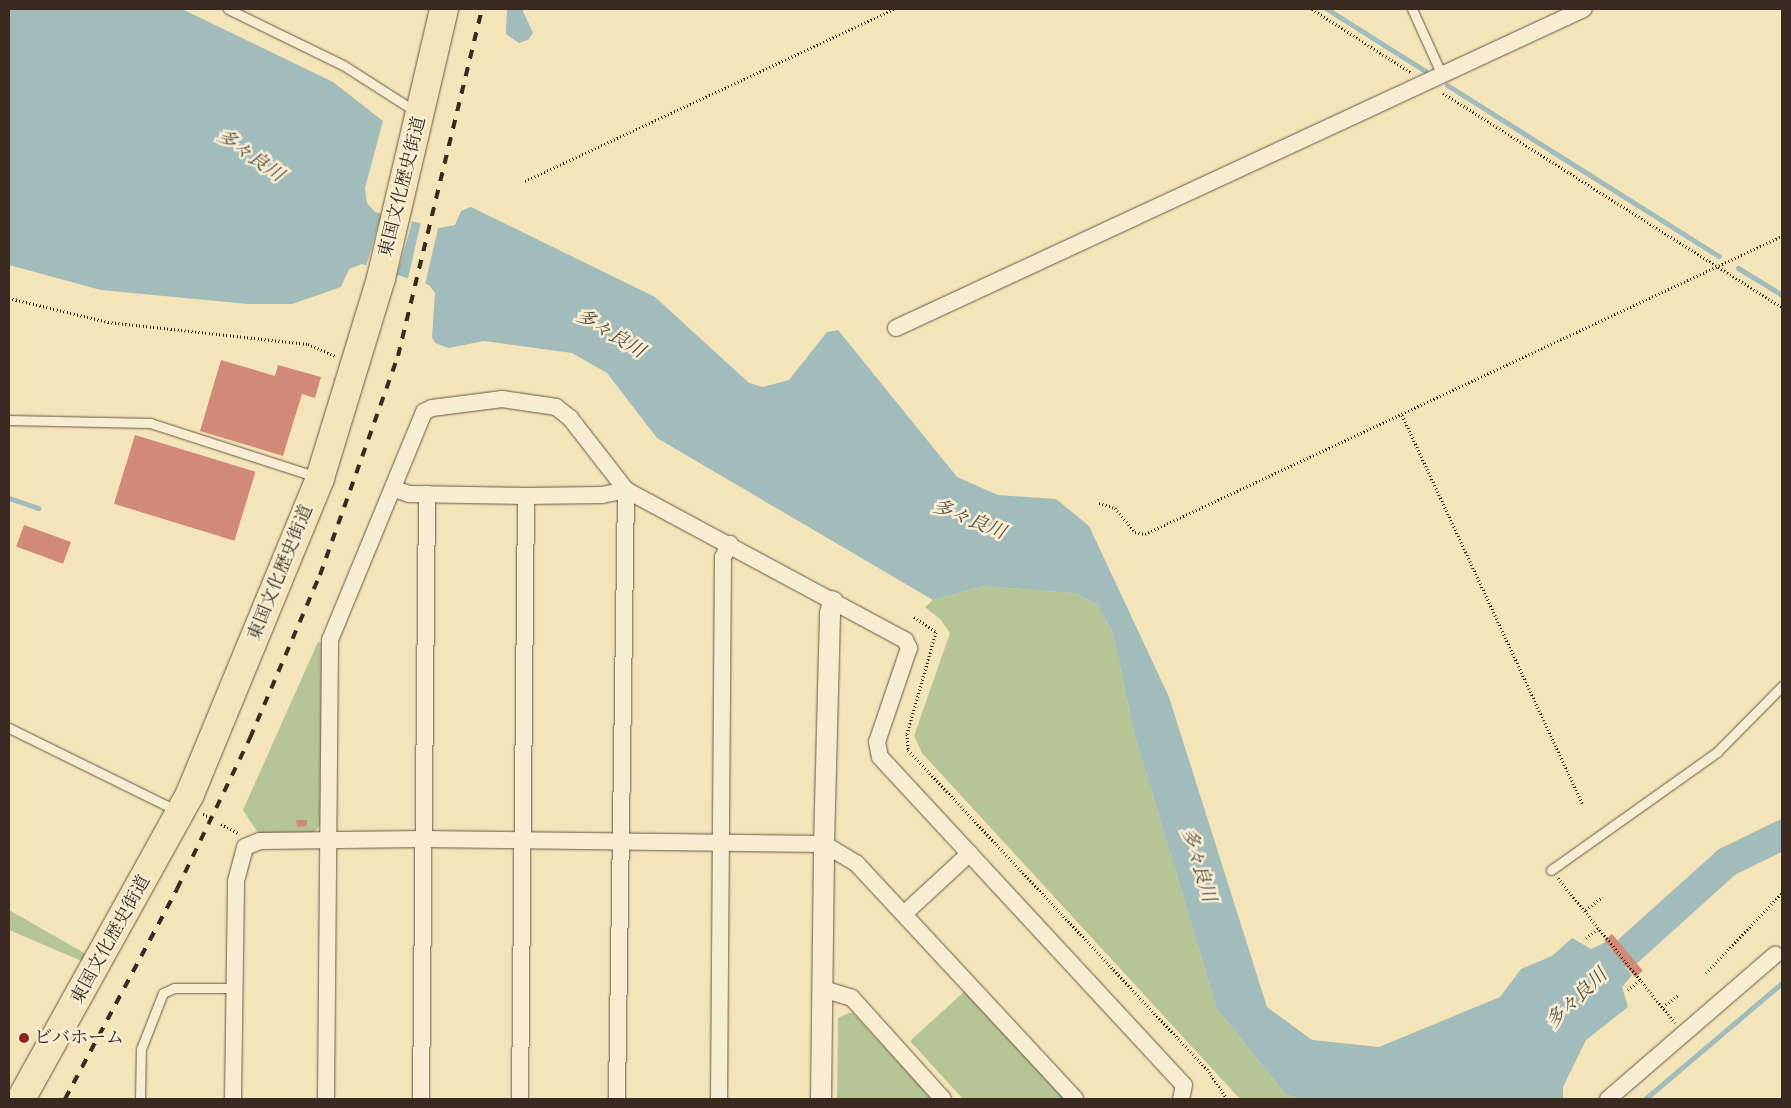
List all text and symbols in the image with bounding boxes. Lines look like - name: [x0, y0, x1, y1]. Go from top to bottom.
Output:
- street label: 東国文化歴史街道: [375, 115, 431, 259]
- water label: 多々良川: [212, 125, 288, 187]
- water label: 多々良川: [572, 305, 648, 363]
- water label: 多々良川: [929, 495, 1009, 545]
- street label: 東国文化歴史街道: [244, 502, 318, 644]
- water label: 多々良川: [1176, 825, 1220, 905]
- street label: 東国文化歴史街道: [67, 872, 155, 1008]
- water label: 多々良川: [1542, 964, 1612, 1034]
- place label: ビバホーム: [34, 1027, 124, 1049]
- marker: ビバホーム: [18, 1032, 30, 1044]

